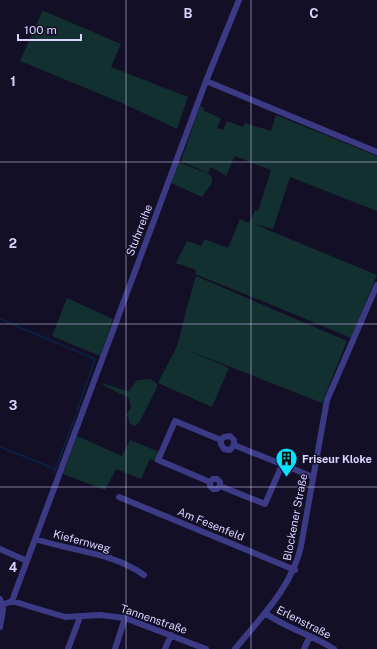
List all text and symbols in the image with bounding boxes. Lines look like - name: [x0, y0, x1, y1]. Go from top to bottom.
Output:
- text: B: [184, 6, 193, 21]
- text: C: [309, 6, 319, 21]
- scale bar: [18, 16, 81, 42]
- text: 100 m: [24, 23, 57, 37]
- text: 1: [10, 74, 16, 89]
- street label: Stuhrreihe: [124, 203, 154, 257]
- text: 2: [9, 236, 17, 251]
- text: 3: [9, 398, 18, 413]
- building icon: Friseur Kloke: [273, 446, 299, 479]
- place label: Friseur Kloke: [302, 453, 372, 465]
- street label: Blockener Straße: [281, 472, 309, 562]
- street label: Am Fesenfeld: [176, 505, 246, 543]
- street label: Kiefernweg: [52, 528, 112, 554]
- text: 4: [9, 560, 18, 575]
- street label: Tannenstraße: [119, 602, 189, 636]
- street label: Erlenstraße: [275, 603, 333, 641]

